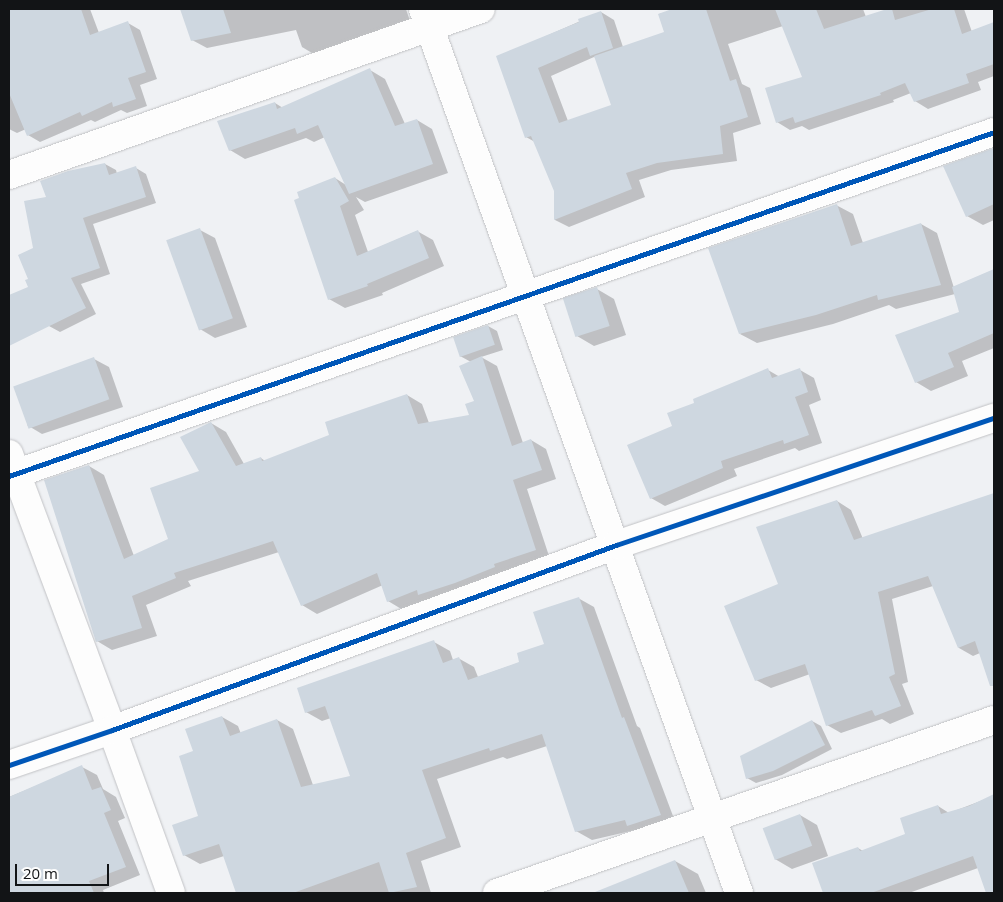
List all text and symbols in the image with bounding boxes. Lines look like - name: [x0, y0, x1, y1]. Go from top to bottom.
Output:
- scale bar: [18, 854, 111, 886]
- text: 20 m: [23, 863, 58, 883]

